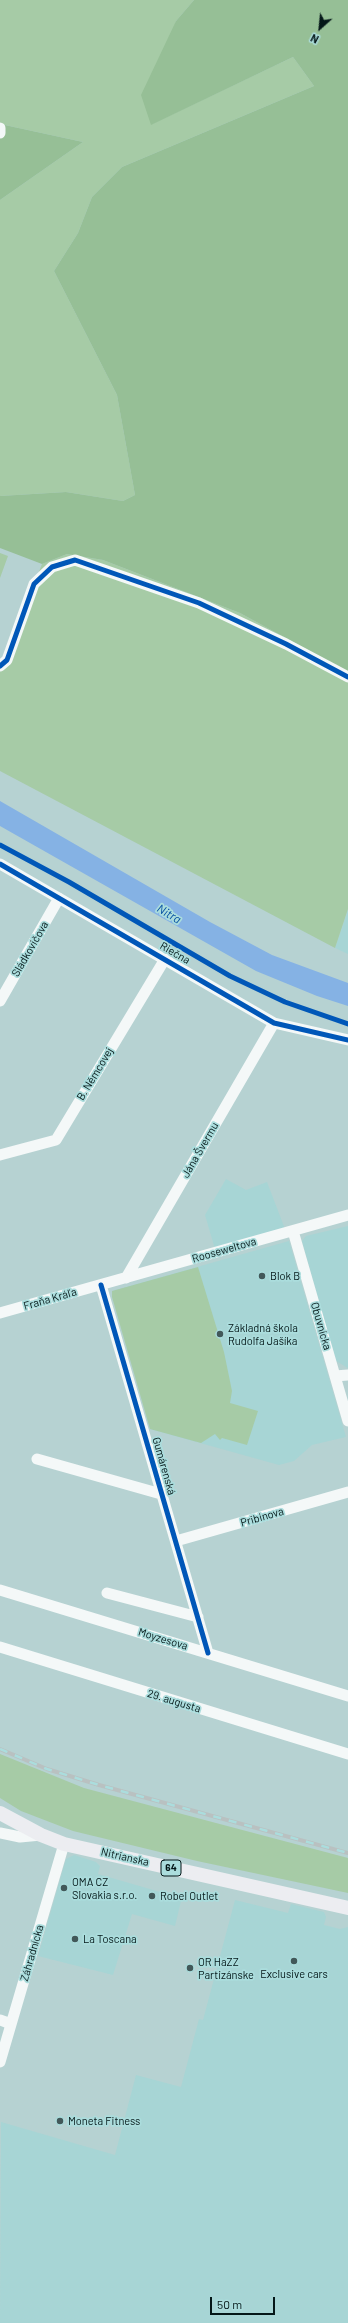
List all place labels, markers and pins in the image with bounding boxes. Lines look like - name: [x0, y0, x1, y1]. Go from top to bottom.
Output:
- place label: Blok B: [270, 1269, 300, 1283]
- marker: Blok B: [257, 1271, 267, 1281]
- place label: Základná škola Rudolfa Jašíka: [228, 1321, 298, 1347]
- marker: Základná škola Rudolfa Jašíka: [215, 1329, 225, 1339]
- place label: OMA CZ Slovakia s.r.o.: [72, 1875, 137, 1901]
- marker: OMA CZ Slovakia s.r.o.: [59, 1883, 69, 1893]
- place label: Robel Outlet: [160, 1889, 218, 1903]
- marker: Robel Outlet: [147, 1891, 157, 1901]
- place label: La Toscana: [83, 1932, 137, 1946]
- marker: La Toscana: [70, 1934, 80, 1944]
- place label: OR HaZZ Partizánske: [198, 1955, 254, 1981]
- marker: Exclusive cars: [289, 1956, 299, 1966]
- marker: OR HaZZ Partizánske: [185, 1963, 195, 1973]
- place label: Exclusive cars: [260, 1967, 328, 1981]
- place label: Moneta Fitness: [68, 2114, 140, 2128]
- marker: Moneta Fitness: [55, 2116, 65, 2126]

